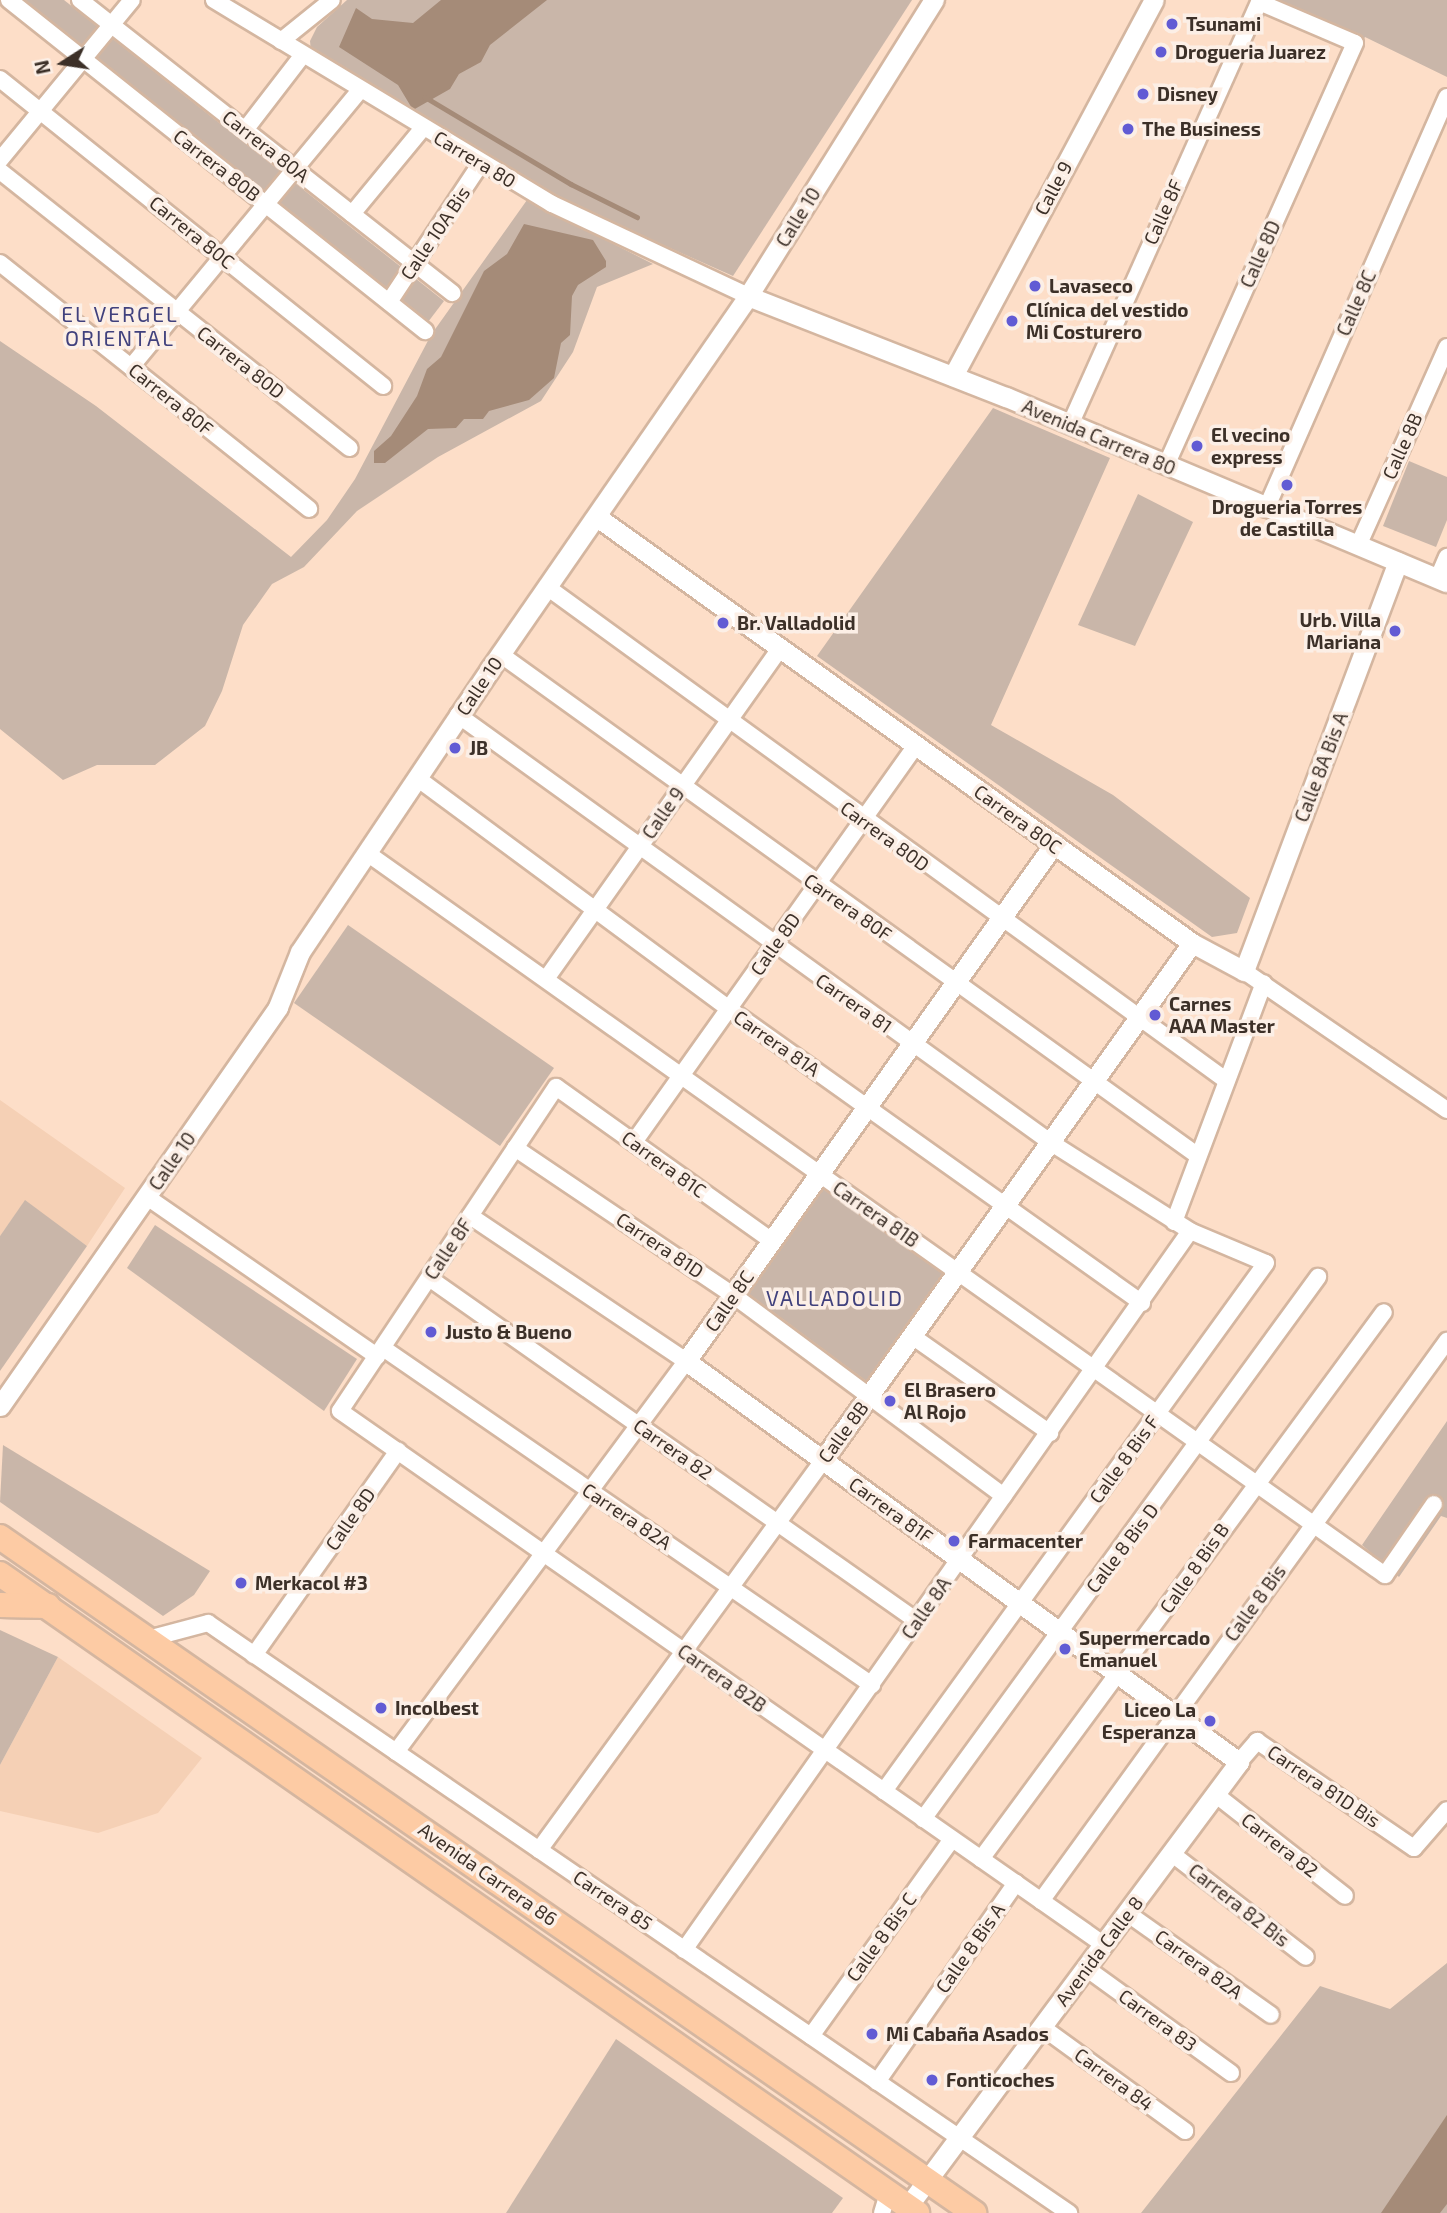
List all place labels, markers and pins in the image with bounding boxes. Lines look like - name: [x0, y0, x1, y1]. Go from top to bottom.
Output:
- place label: Tsunami: [1186, 13, 1261, 35]
- marker: Tsunami: [1164, 16, 1180, 32]
- place label: Drogueria Juarez: [1175, 41, 1326, 63]
- marker: Drogueria Juarez: [1153, 44, 1169, 60]
- place label: Disney: [1157, 83, 1218, 105]
- marker: Disney: [1135, 86, 1151, 102]
- place label: The Business: [1142, 118, 1261, 140]
- marker: The Business: [1120, 121, 1136, 137]
- place label: Lavaseco: [1049, 275, 1133, 297]
- marker: Lavaseco: [1027, 278, 1043, 294]
- place label: Clínica del vestido Mi Costurero: [1026, 299, 1189, 343]
- marker: Clínica del vestido Mi Costurero: [1004, 313, 1020, 329]
- place label: El vecino express: [1211, 424, 1291, 468]
- marker: El vecino express: [1189, 438, 1205, 454]
- marker: Drogueria Torres de Castilla: [1279, 477, 1295, 493]
- place label: Drogueria Torres de Castilla: [1211, 496, 1363, 540]
- place label: Urb. Villa Mariana: [1299, 609, 1381, 653]
- place label: Br. Valladolid: [737, 612, 856, 634]
- marker: Br. Valladolid: [715, 615, 731, 631]
- marker: Urb. Villa Mariana: [1387, 623, 1403, 639]
- place label: JB: [469, 737, 488, 759]
- marker: JB: [447, 740, 463, 756]
- place label: Carnes AAA Master: [1169, 993, 1275, 1037]
- marker: Carnes AAA Master: [1147, 1007, 1163, 1023]
- place label: Justo & Bueno: [445, 1321, 572, 1343]
- marker: Justo & Bueno: [423, 1324, 439, 1340]
- place label: El Brasero Al Rojo: [904, 1379, 996, 1423]
- marker: El Brasero Al Rojo: [882, 1393, 898, 1409]
- place label: Farmacenter: [968, 1530, 1083, 1552]
- marker: Farmacenter: [946, 1533, 962, 1549]
- place label: Merkacol #3: [255, 1572, 368, 1594]
- marker: Merkacol #3: [233, 1575, 249, 1591]
- place label: Supermercado Emanuel: [1079, 1627, 1210, 1671]
- marker: Supermercado Emanuel: [1057, 1641, 1073, 1657]
- place label: Incolbest: [395, 1697, 479, 1719]
- place label: Liceo La Esperanza: [1102, 1699, 1196, 1743]
- marker: Incolbest: [373, 1700, 389, 1716]
- marker: Liceo La Esperanza: [1202, 1713, 1218, 1729]
- place label: Mi Cabaña Asados: [886, 2023, 1049, 2045]
- marker: Mi Cabaña Asados: [864, 2026, 880, 2042]
- place label: Fonticoches: [946, 2069, 1055, 2091]
- marker: Fonticoches: [924, 2072, 940, 2088]

